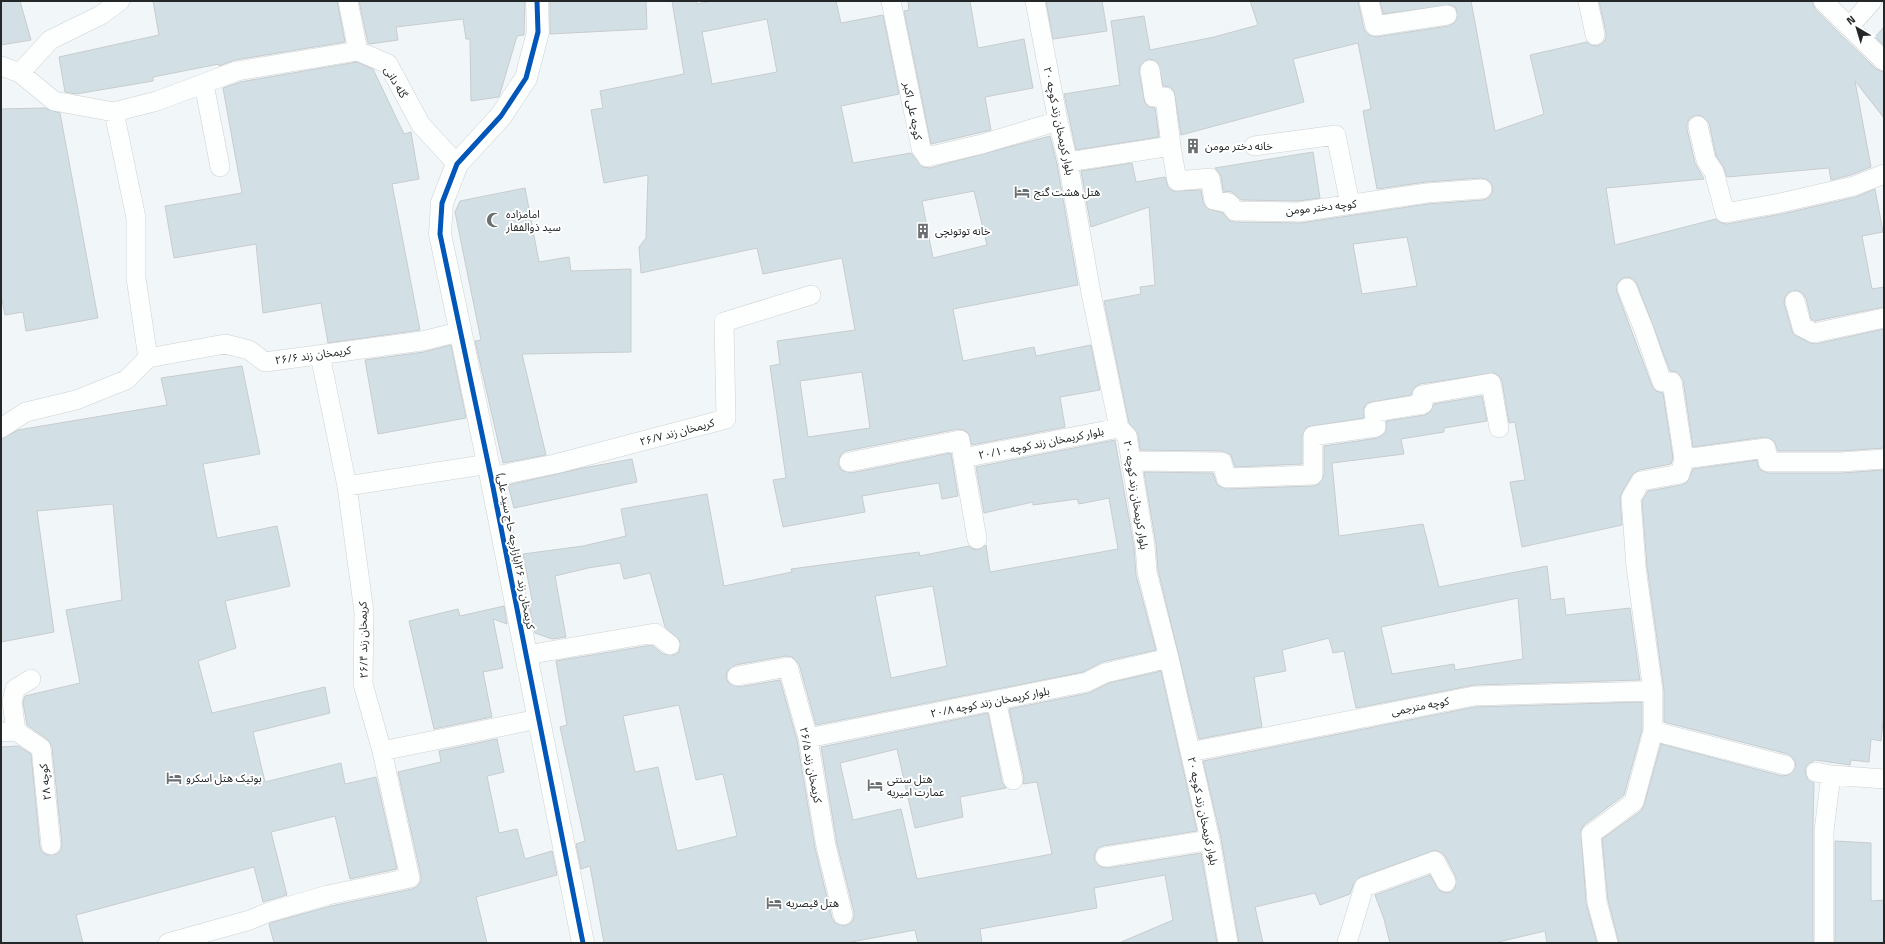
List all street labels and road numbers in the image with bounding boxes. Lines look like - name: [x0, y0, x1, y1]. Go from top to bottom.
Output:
- street label: گله دانی: [380, 63, 412, 101]
- street label: بلوار کریمخان زند کوچه ۲۰: [1040, 65, 1078, 177]
- street label: کوچه علی اکبر: [899, 80, 927, 142]
- street label: کوچه دختر مومن: [1285, 195, 1358, 219]
- street label: کریمخان زند ۲۶/۶: [274, 342, 353, 368]
- street label: کریمخان زند ۲۶/۷: [638, 414, 717, 450]
- street label: بلوار کریمخان زند کوچه ۲۰/۱۰: [977, 423, 1105, 463]
- street label: بلوار کریمخان زند کوچه ۲۰: [1119, 439, 1153, 551]
- street label: کریمخان زند ۲۶(بازارچه حاج سید علی): [493, 471, 539, 631]
- street label: کریمخان زند ۲۶/۴: [354, 601, 372, 679]
- street label: بلوار کریمخان زند کوچه ۲۰/۸: [929, 683, 1051, 721]
- street label: کوچه مترجمی: [1390, 692, 1451, 719]
- street label: کریمخان زند ۲۶/۵: [796, 726, 826, 805]
- street label: بلوار کریمخان زند کوچه ۲۰: [1184, 755, 1222, 867]
- street label: کوچه ۲۸: [35, 763, 55, 801]

